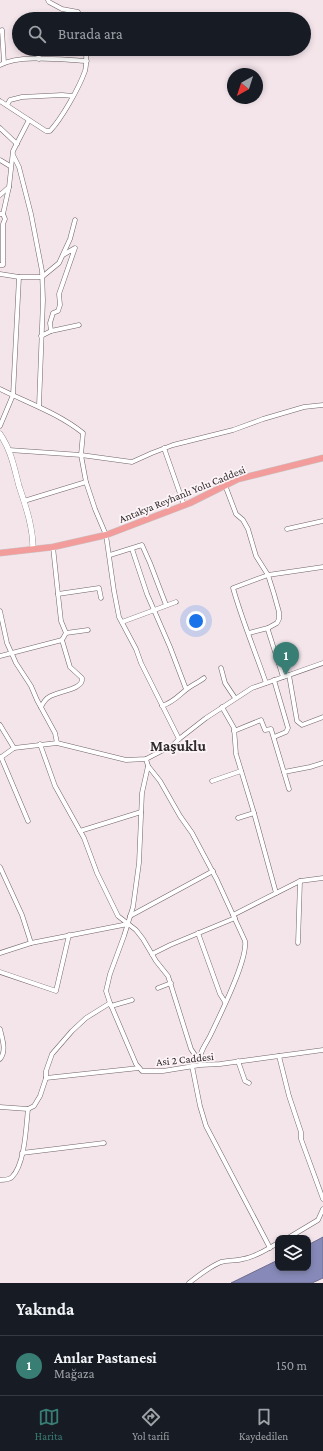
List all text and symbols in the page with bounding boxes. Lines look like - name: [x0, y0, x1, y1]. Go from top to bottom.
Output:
- search box: [12, 12, 311, 56]
- icon: search: [26, 23, 48, 45]
- text: Burada ara: [58, 26, 123, 42]
- north arrow: [227, 68, 263, 104]
- street label: Antakya Reyhanlı Yolu Caddesi: [117, 463, 247, 526]
- your location: [186, 611, 206, 631]
- pin: 1: [273, 642, 299, 675]
- district label: Maşuklu: [150, 738, 206, 754]
- street label: Asi 2 Caddesi: [156, 1050, 215, 1068]
- map controls: [275, 1235, 311, 1271]
- button: layers: [275, 1235, 311, 1271]
- text: Yakında: [16, 1300, 74, 1319]
- text: Anılar Pastanesi: [54, 1350, 157, 1366]
- text: 1: [27, 1358, 31, 1373]
- text: 150 m: [276, 1358, 307, 1373]
- text: Mağaza: [54, 1366, 95, 1381]
- tab: Harita: [35, 1406, 63, 1442]
- tab: Yol tarifi: [132, 1406, 169, 1442]
- tab: Kaydedilen: [239, 1406, 288, 1442]

